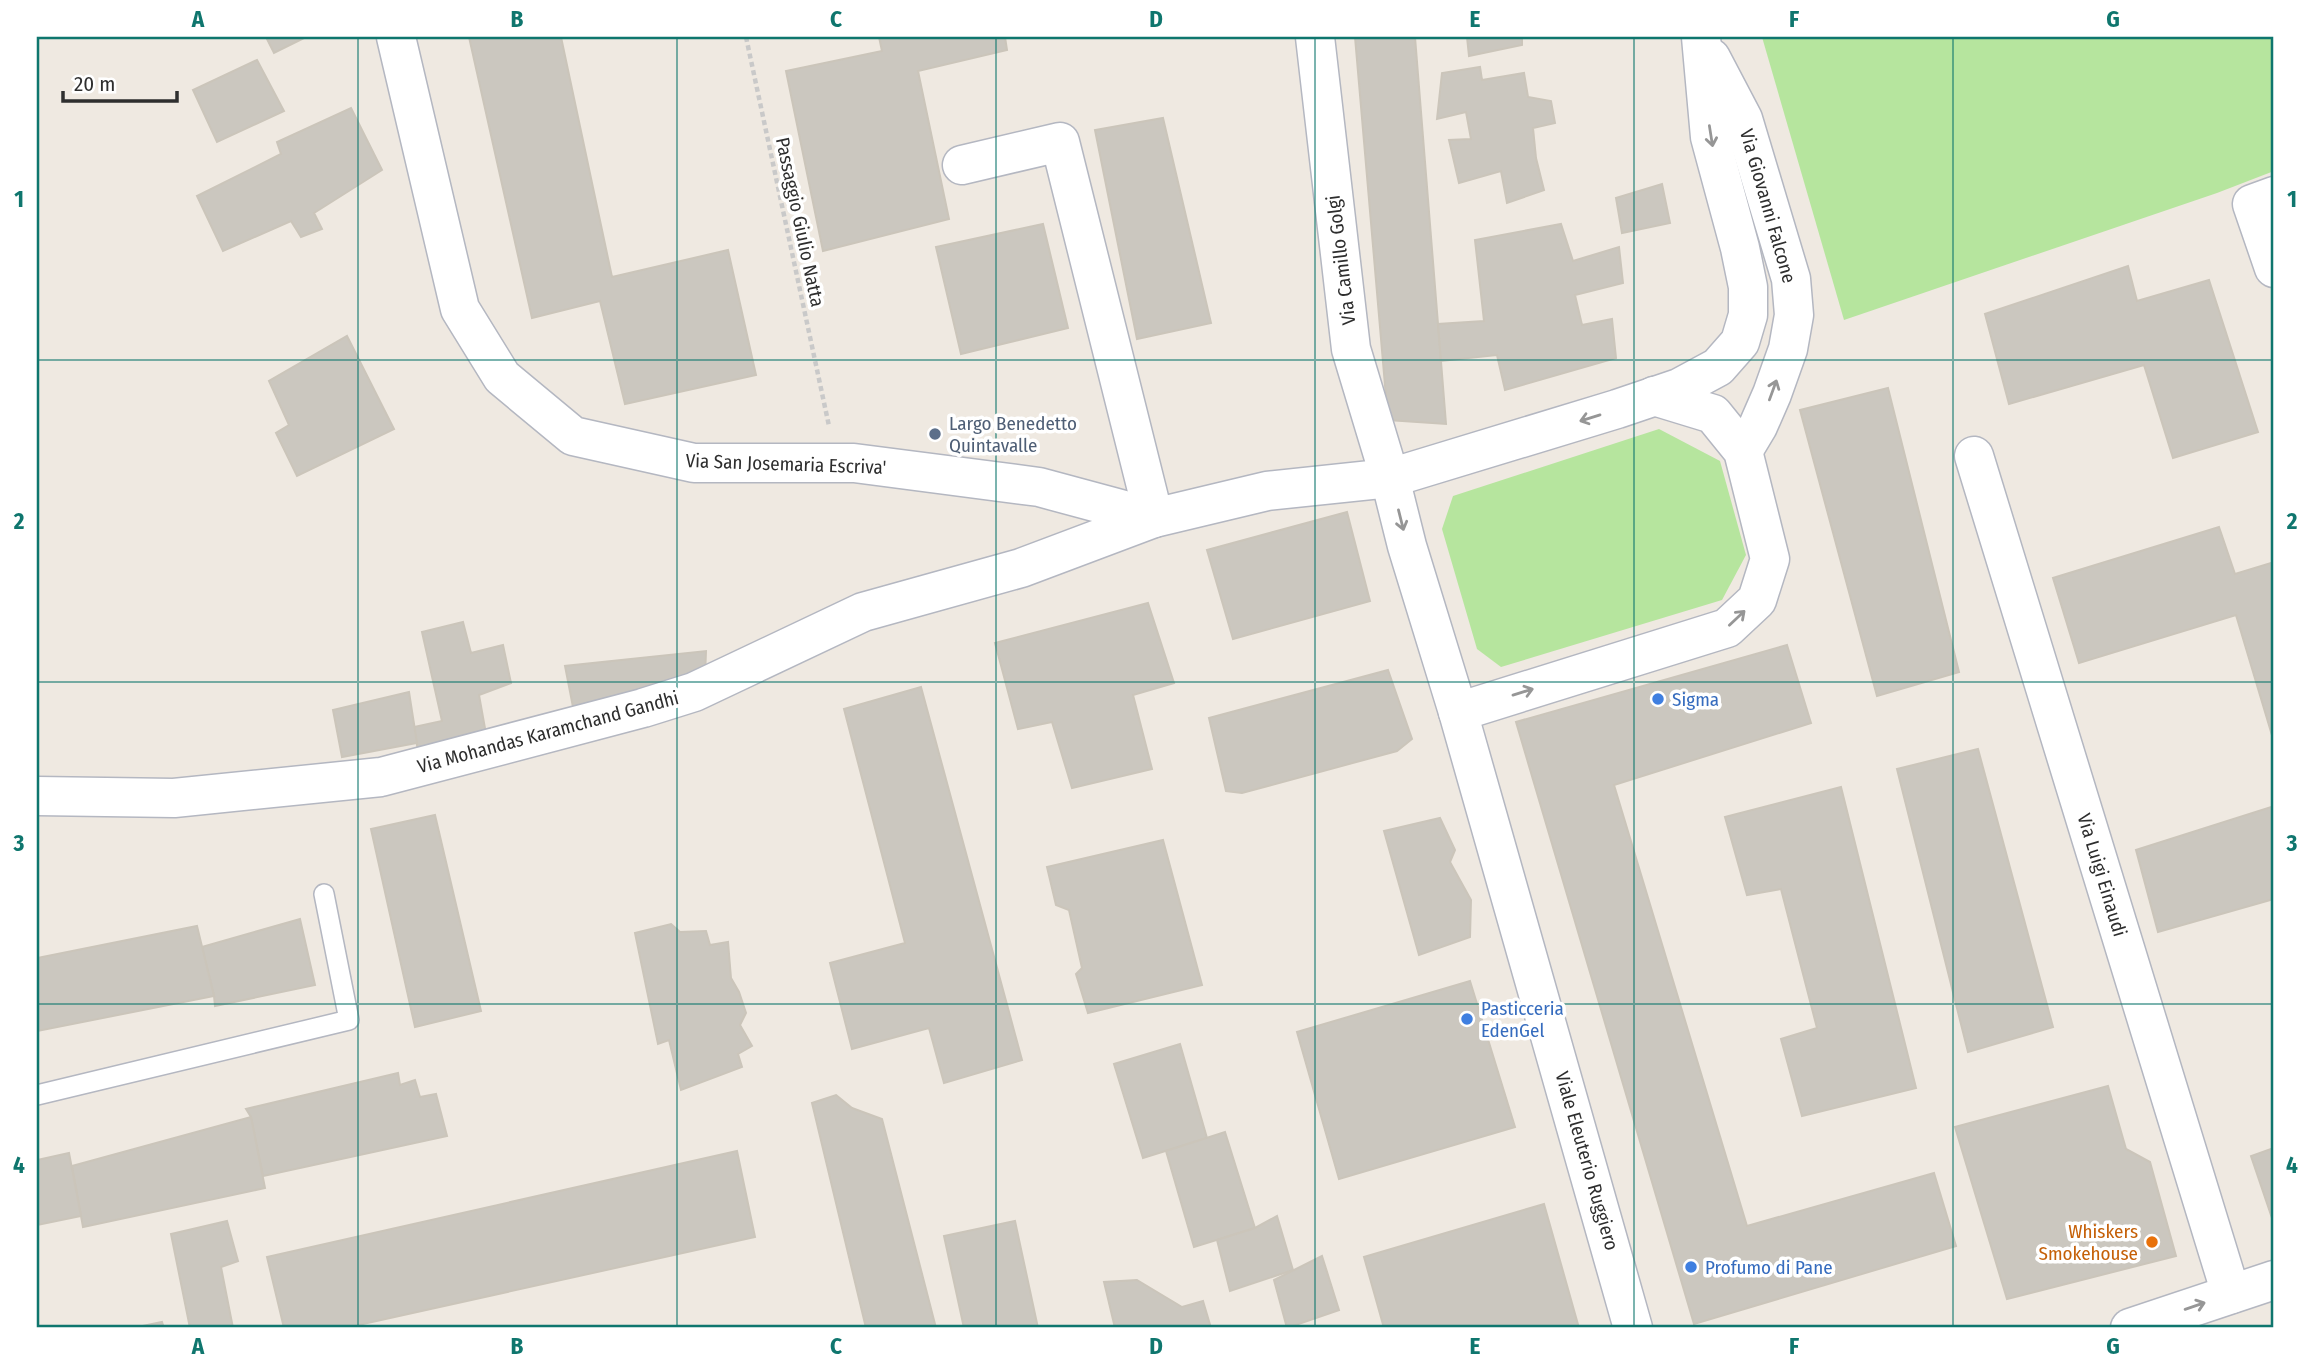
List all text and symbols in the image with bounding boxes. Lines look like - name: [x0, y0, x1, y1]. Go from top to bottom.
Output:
- text: A: [191, 5, 205, 33]
- text: B: [511, 5, 524, 33]
- text: C: [830, 5, 842, 33]
- text: D: [1149, 5, 1163, 33]
- text: E: [1470, 5, 1481, 33]
- text: F: [1789, 5, 1799, 33]
- text: G: [2106, 5, 2120, 33]
- scale bar: [63, 60, 177, 104]
- text: 20 m: [74, 71, 115, 97]
- one-way arrow: [1705, 124, 1718, 147]
- street label: Via Giovanni Falcone: [1735, 126, 1801, 286]
- street label: Passaggio Giulio Natta: [771, 135, 829, 309]
- text: 1: [14, 185, 24, 213]
- text: 1: [2287, 185, 2297, 213]
- street label: Via Camillo Golgi: [1322, 194, 1360, 326]
- one-way arrow: [1768, 380, 1780, 402]
- place label: Largo Benedetto Quintavalle: [949, 412, 1077, 457]
- one-way arrow: [1579, 412, 1601, 425]
- marker: Largo Benedetto Quintavalle: [927, 426, 943, 442]
- street label: Via San Josemaria Escriva': [685, 449, 887, 479]
- text: 2: [13, 507, 25, 535]
- text: 2: [2286, 507, 2298, 535]
- one-way arrow: [1395, 508, 1408, 531]
- one-way arrow: [1728, 610, 1745, 627]
- one-way arrow: [1512, 685, 1534, 697]
- street label: Via Mohandas Karamchand Gandhi: [415, 686, 681, 778]
- place label: Sigma: [1672, 688, 1719, 711]
- marker: Sigma: [1650, 691, 1666, 707]
- street label: Via Luigi Einaudi: [2072, 811, 2132, 939]
- text: 3: [13, 829, 25, 857]
- text: 3: [2286, 829, 2298, 857]
- place label: Pasticceria EdenGel: [1481, 997, 1564, 1042]
- marker: Pasticceria EdenGel: [1459, 1011, 1475, 1027]
- street label: Viale Eleuterio Ruggiero: [1550, 1069, 1624, 1253]
- text: 4: [13, 1151, 25, 1179]
- text: 4: [2286, 1151, 2298, 1179]
- place label: Whiskers Smokehouse: [2038, 1220, 2138, 1265]
- marker: Whiskers Smokehouse: [2144, 1234, 2160, 1250]
- place label: Profumo di Pane: [1705, 1256, 1833, 1279]
- marker: Profumo di Pane: [1683, 1259, 1699, 1275]
- one-way arrow: [2184, 1299, 2206, 1312]
- text: A: [191, 1332, 205, 1360]
- text: B: [511, 1332, 524, 1360]
- text: C: [830, 1332, 842, 1360]
- text: D: [1149, 1332, 1163, 1360]
- text: E: [1470, 1332, 1481, 1360]
- text: F: [1789, 1332, 1799, 1360]
- text: G: [2106, 1332, 2120, 1360]

